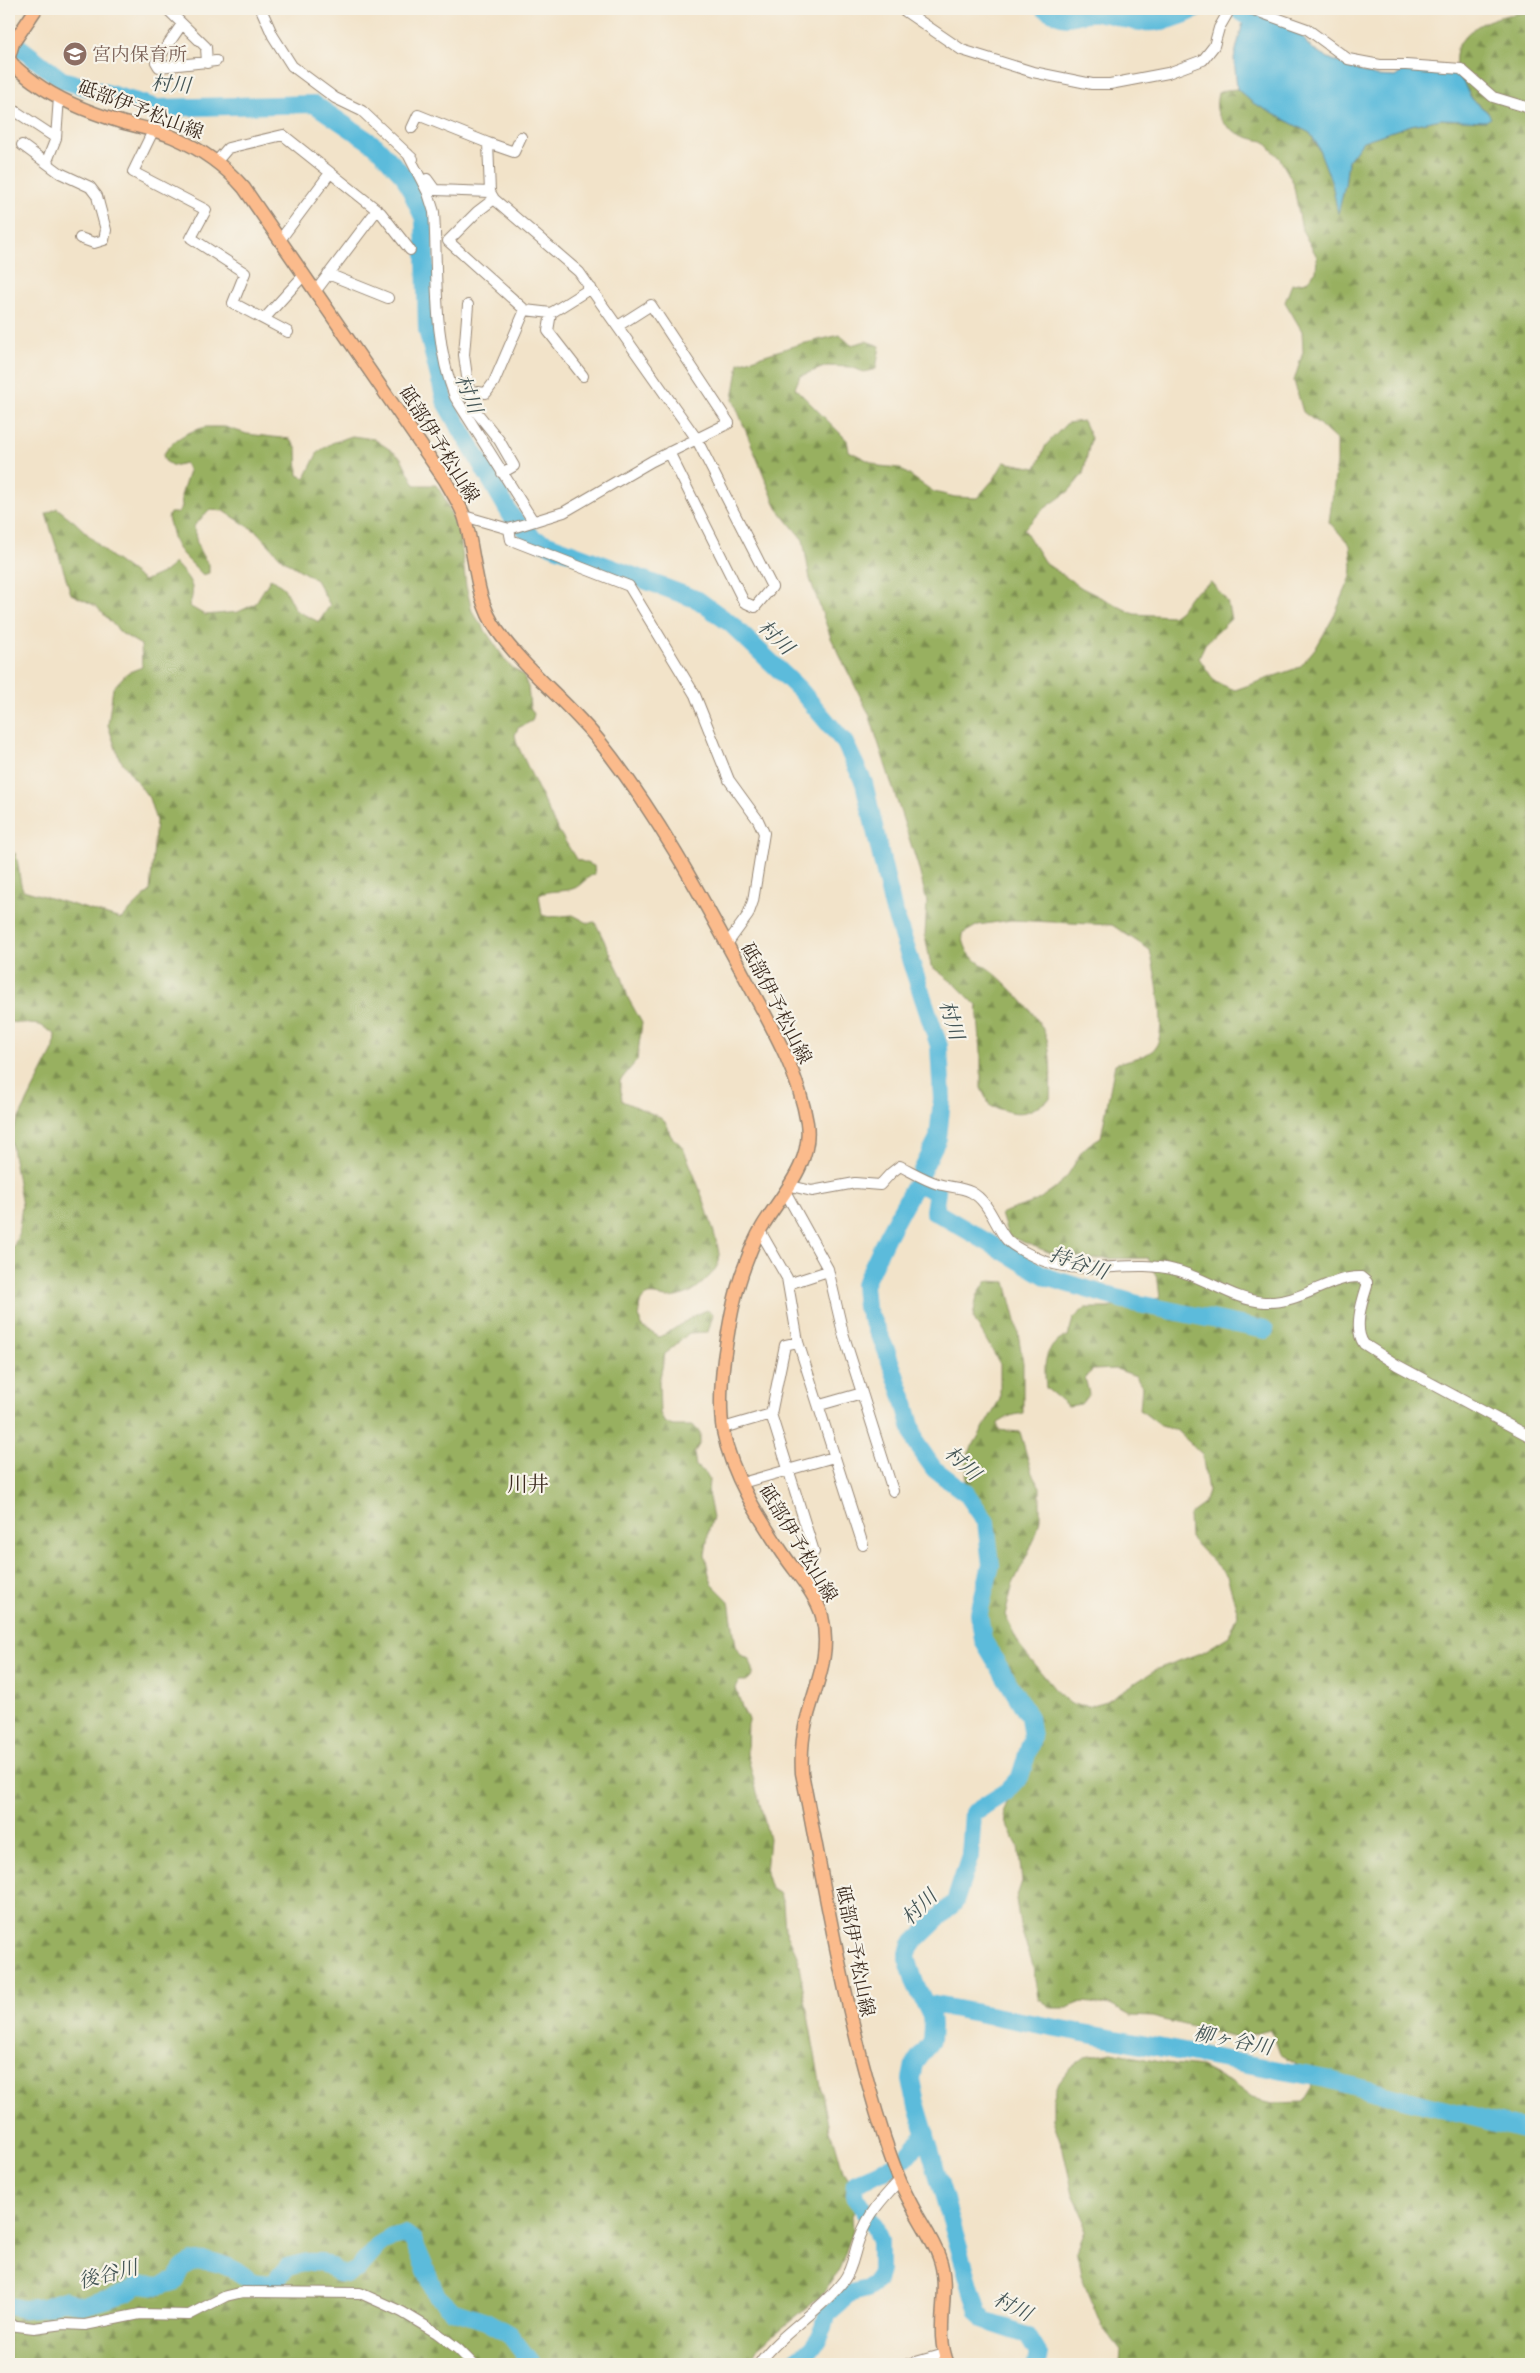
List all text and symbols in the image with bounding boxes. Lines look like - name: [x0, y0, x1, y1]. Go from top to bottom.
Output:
- school or university icon: 宮内保育所: [62, 41, 88, 67]
- place label: 宮内保育所: [92, 43, 187, 69]
- water label: 村川: [150, 71, 194, 101]
- street label: 砥部伊予松山線: [74, 75, 207, 147]
- water label: 村川: [447, 371, 488, 420]
- street label: 砥部伊予松山線: [392, 382, 485, 508]
- water label: 村川: [750, 614, 800, 664]
- street label: 砥部伊予松山線: [733, 939, 817, 1069]
- water label: 村川: [931, 997, 970, 1046]
- water label: 持谷川: [1045, 1242, 1113, 1289]
- water label: 村川: [937, 1441, 987, 1490]
- district label: 川井: [507, 1471, 549, 1500]
- street label: 砥部伊予松山線: [752, 1480, 843, 1608]
- water label: 村川: [896, 1883, 946, 1932]
- street label: 砥部伊予松山線: [829, 1884, 879, 2019]
- water label: 柳ヶ谷川: [1191, 2021, 1277, 2064]
- water label: 後谷川: [76, 2255, 143, 2297]
- water label: 村川: [988, 2286, 1038, 2330]

